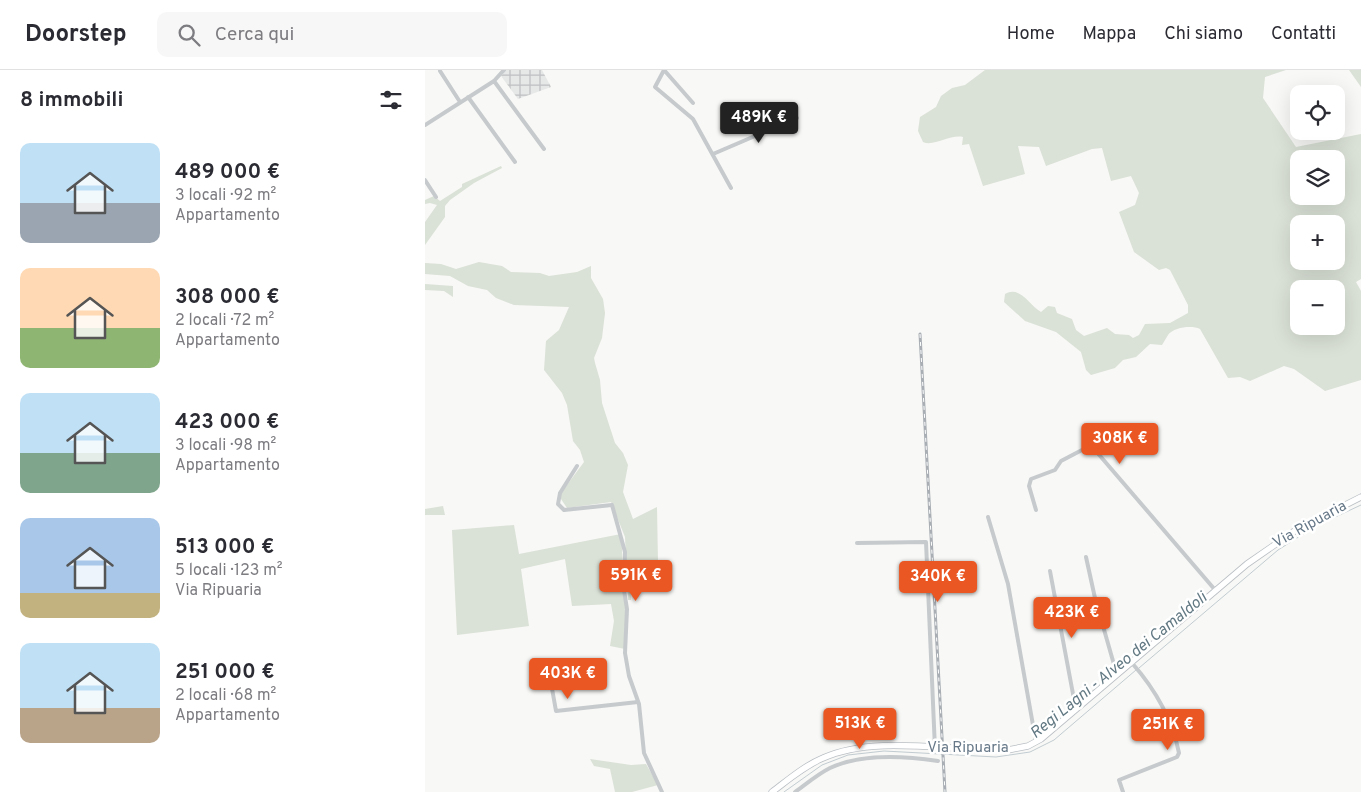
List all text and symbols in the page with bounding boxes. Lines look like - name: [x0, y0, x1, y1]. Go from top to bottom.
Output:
- search box: [157, 12, 507, 57]
- text: Doorstep: [25, 20, 127, 50]
- icon: search: [175, 21, 203, 49]
- text: Cerca qui: [215, 23, 294, 47]
- text: Home: [1007, 23, 1055, 46]
- text: Mappa: [1083, 23, 1136, 46]
- text: Chi siamo: [1164, 23, 1243, 46]
- text: Contatti: [1271, 23, 1336, 46]
- map controls: [1290, 85, 1345, 335]
- button: locate: [1290, 85, 1345, 140]
- icon: filters: [377, 86, 405, 114]
- text: 8 immobili: [20, 87, 123, 114]
- pin: 489K €: [718, 102, 800, 144]
- text: 489K €: [731, 108, 787, 128]
- button: layers: [1290, 150, 1345, 205]
- text: 489 000 €: [175, 159, 280, 186]
- icon: home: [60, 163, 120, 223]
- text: 3 locali · 92 m²: [175, 186, 276, 206]
- text: Appartamento: [175, 206, 280, 226]
- button: +: [1290, 215, 1345, 270]
- button: −: [1290, 280, 1345, 335]
- text: 308 000 €: [175, 284, 280, 311]
- icon: home: [60, 288, 120, 348]
- text: 2 locali · 72 m²: [175, 311, 274, 331]
- text: Appartamento: [175, 331, 280, 351]
- text: 423 000 €: [175, 409, 279, 436]
- icon: home: [60, 413, 120, 473]
- pin: 308K €: [1079, 422, 1161, 465]
- text: 308K €: [1092, 429, 1148, 449]
- text: 3 locali · 98 m²: [175, 436, 276, 456]
- text: Appartamento: [175, 456, 280, 476]
- street label: Via Ripuaria: [1270, 497, 1350, 553]
- text: 513 000 €: [175, 534, 274, 561]
- icon: home: [60, 538, 120, 598]
- pin: 591K €: [595, 560, 677, 602]
- pin: 340K €: [897, 560, 979, 603]
- text: 5 locali · 123 m²: [175, 561, 283, 581]
- text: 591K €: [610, 566, 662, 586]
- text: 340K €: [910, 567, 966, 587]
- text: Via Ripuaria: [175, 581, 262, 601]
- water label: Regi Lagni - Alveo dei Camaldoli: [1027, 588, 1212, 744]
- pin: 423K €: [1031, 596, 1113, 639]
- text: 423K €: [1044, 603, 1100, 623]
- pin: 403K €: [527, 658, 609, 700]
- text: 251 000 €: [175, 659, 275, 686]
- icon: home: [60, 663, 120, 723]
- text: 403K €: [540, 664, 596, 684]
- text: 2 locali · 68 m²: [175, 686, 276, 706]
- text: Appartamento: [175, 706, 280, 726]
- pin: 513K €: [819, 708, 901, 750]
- pin: 251K €: [1127, 708, 1209, 751]
- text: 513K €: [834, 714, 886, 734]
- text: 251K €: [1142, 715, 1194, 735]
- street label: Via Ripuaria: [927, 739, 1009, 758]

